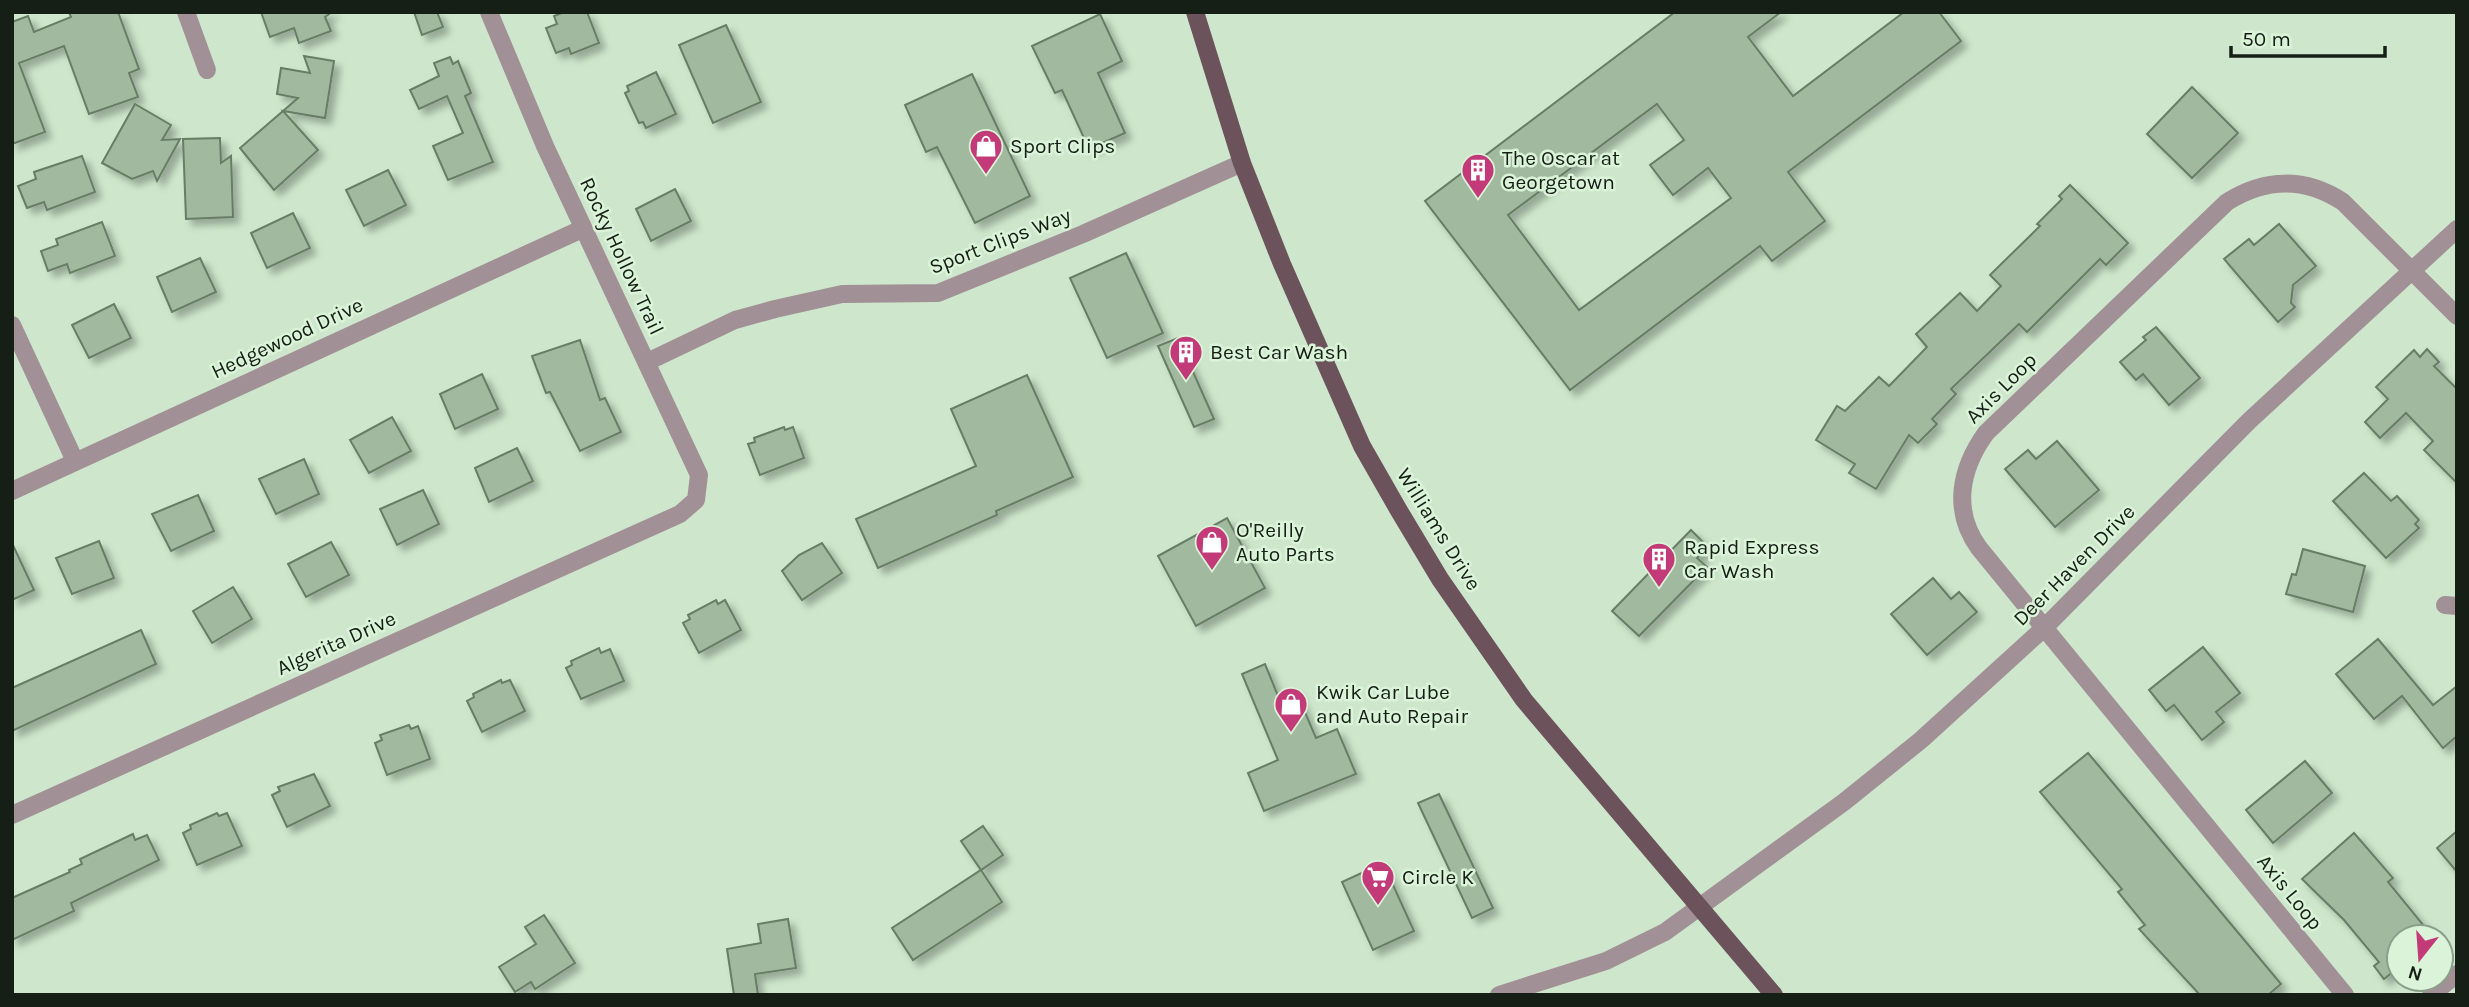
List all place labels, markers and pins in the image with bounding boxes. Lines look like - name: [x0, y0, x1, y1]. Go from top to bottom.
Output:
- shop icon: Sport Clips: [967, 127, 1005, 176]
- place label: Sport Clips: [1010, 134, 1115, 158]
- place label: The Oscar at Georgetown: [1502, 146, 1620, 194]
- building icon: The Oscar at Georgetown: [1459, 151, 1497, 200]
- building icon: Best Car Wash: [1167, 333, 1205, 382]
- place label: Best Car Wash: [1210, 340, 1348, 364]
- place label: O'Reilly Auto Parts: [1236, 518, 1335, 566]
- shop icon: O'Reilly Auto Parts: [1193, 523, 1231, 572]
- place label: Rapid Express Car Wash: [1684, 535, 1820, 583]
- building icon: Rapid Express Car Wash: [1640, 540, 1678, 589]
- place label: Kwik Car Lube and Auto Repair: [1316, 680, 1469, 728]
- shop icon: Kwik Car Lube and Auto Repair: [1272, 685, 1310, 734]
- supermarket icon: Circle K: [1359, 858, 1397, 907]
- place label: Circle K: [1402, 865, 1474, 889]

